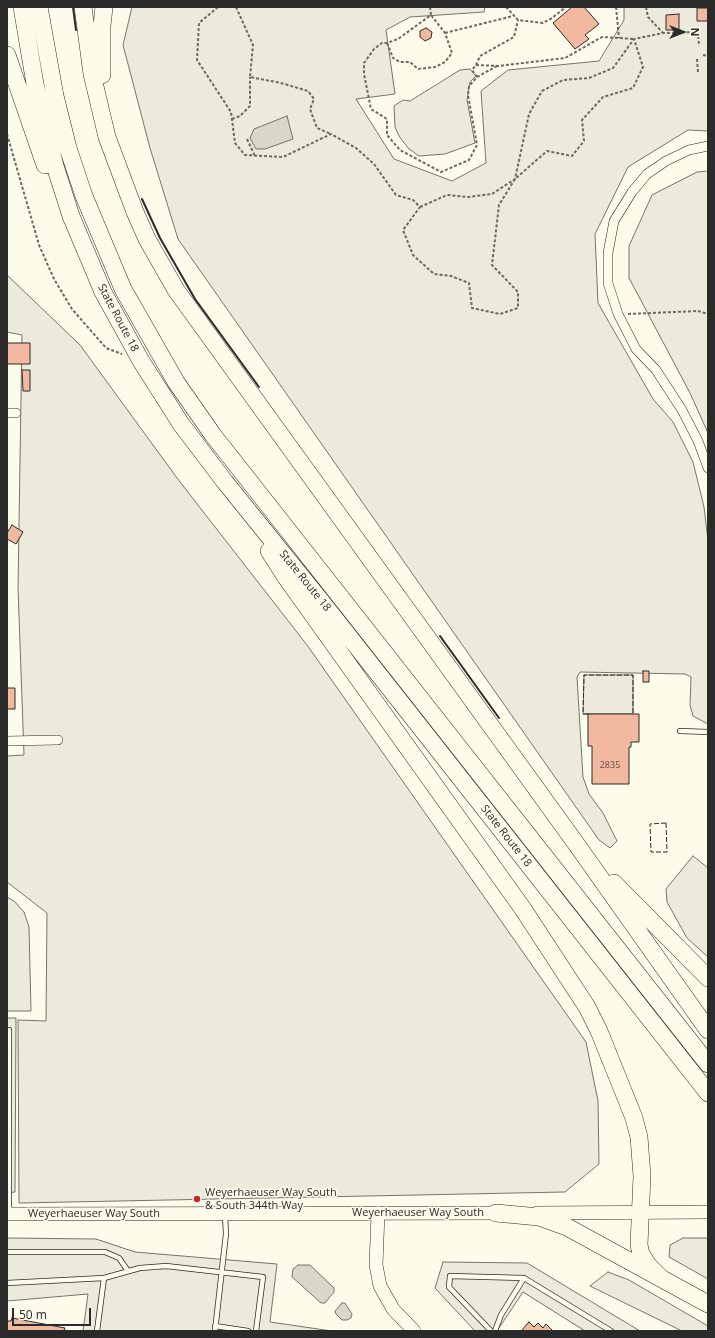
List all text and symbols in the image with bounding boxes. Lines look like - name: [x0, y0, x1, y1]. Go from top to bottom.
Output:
- north arrow: [663, 12, 703, 52]
- text: N: [688, 28, 703, 36]
- street label: State Route 18: [95, 282, 141, 354]
- street label: State Route 18: [276, 548, 334, 614]
- house number: 2835: [600, 760, 620, 770]
- street label: State Route 18: [478, 803, 534, 869]
- place label: Weyerhaeuser Way South & South 344th Way: [205, 1186, 337, 1212]
- marker: Weyerhaeuser Way South & South 344th Way: [192, 1194, 202, 1204]
- street label: Weyerhaeuser Way South: [352, 1206, 484, 1220]
- street label: Weyerhaeuser Way South: [28, 1207, 160, 1221]
- scale bar: [14, 1300, 93, 1326]
- text: 50 m: [19, 1306, 47, 1323]

